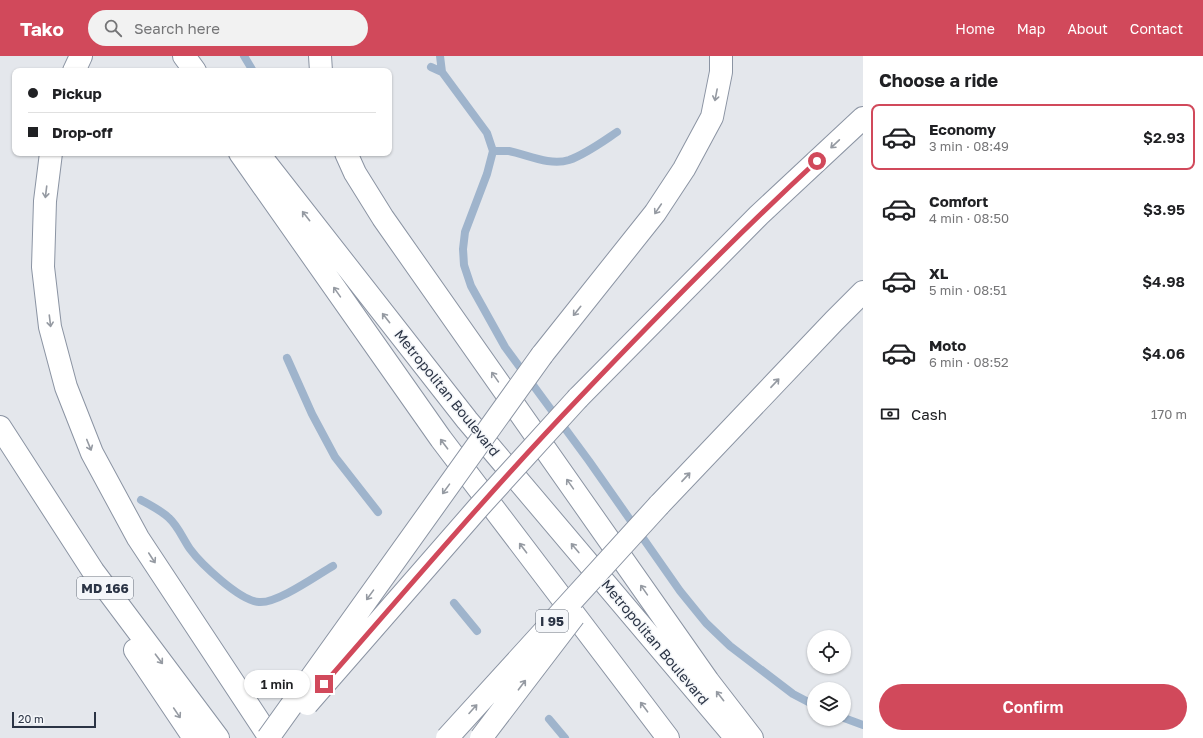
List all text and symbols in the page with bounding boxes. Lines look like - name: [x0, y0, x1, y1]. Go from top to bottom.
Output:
- search box: [88, 10, 368, 46]
- text: Tako: [20, 17, 64, 40]
- icon: search: [102, 17, 124, 39]
- text: Search here: [134, 19, 220, 37]
- text: Home: [955, 20, 995, 37]
- text: Map: [1017, 20, 1045, 37]
- text: About: [1067, 20, 1108, 37]
- text: Contact: [1130, 20, 1183, 37]
- text: Choose a ride: [879, 69, 998, 91]
- text: Pickup: [52, 84, 102, 102]
- one-way arrow: [712, 88, 720, 101]
- icon: car: [881, 119, 917, 155]
- text: Economy: [929, 120, 996, 138]
- text: Drop-off: [52, 123, 112, 141]
- text: $2.93: [1143, 128, 1185, 146]
- text: 3 min · 08:49: [929, 138, 1009, 154]
- one-way arrow: [829, 140, 840, 149]
- route start: [808, 152, 826, 170]
- one-way arrow: [42, 185, 50, 198]
- icon: car: [881, 191, 917, 227]
- text: Comfort: [929, 192, 988, 210]
- text: $3.95: [1143, 200, 1185, 218]
- one-way arrow: [654, 203, 662, 214]
- one-way arrow: [301, 210, 310, 221]
- text: 4 min · 08:50: [929, 210, 1009, 226]
- icon: car: [881, 263, 917, 299]
- text: XL: [929, 264, 948, 282]
- text: $4.98: [1142, 272, 1185, 290]
- text: 5 min · 08:51: [929, 282, 1007, 298]
- one-way arrow: [333, 287, 341, 298]
- one-way arrow: [573, 306, 581, 317]
- one-way arrow: [382, 312, 391, 323]
- one-way arrow: [46, 314, 54, 327]
- street label: Metropolitan Boulevard: [391, 326, 504, 459]
- icon: car: [881, 335, 917, 371]
- text: Moto: [929, 336, 966, 354]
- text: $4.06: [1142, 344, 1185, 362]
- text: 6 min · 08:52: [929, 354, 1008, 370]
- one-way arrow: [491, 372, 499, 383]
- one-way arrow: [770, 378, 779, 388]
- icon: cash: [879, 403, 901, 425]
- text: Cash: [911, 405, 947, 423]
- text: 170 m: [1151, 406, 1187, 422]
- one-way arrow: [86, 438, 93, 450]
- one-way arrow: [440, 439, 448, 450]
- one-way arrow: [681, 472, 691, 482]
- one-way arrow: [566, 479, 574, 490]
- one-way arrow: [442, 484, 450, 495]
- one-way arrow: [519, 542, 527, 553]
- one-way arrow: [571, 543, 580, 553]
- one-way arrow: [147, 553, 156, 564]
- street label: Metropolitan Boulevard: [598, 576, 713, 708]
- road number: MD 166: [77, 577, 133, 599]
- one-way arrow: [640, 585, 649, 596]
- one-way arrow: [366, 589, 374, 600]
- road number: I 95: [536, 610, 568, 632]
- map controls: [807, 630, 851, 726]
- button: locate: [807, 630, 851, 674]
- one-way arrow: [154, 653, 163, 664]
- callout: 1 min: [244, 670, 310, 698]
- route end: [315, 675, 333, 693]
- text: 1 min: [261, 676, 293, 692]
- one-way arrow: [518, 679, 526, 690]
- button: layers: [807, 682, 851, 726]
- button: Confirm: [879, 684, 1187, 730]
- one-way arrow: [716, 691, 724, 702]
- one-way arrow: [640, 702, 648, 713]
- one-way arrow: [468, 704, 478, 714]
- one-way arrow: [173, 707, 181, 718]
- scale bar: [12, 710, 96, 729]
- text: 20 m: [18, 712, 44, 725]

